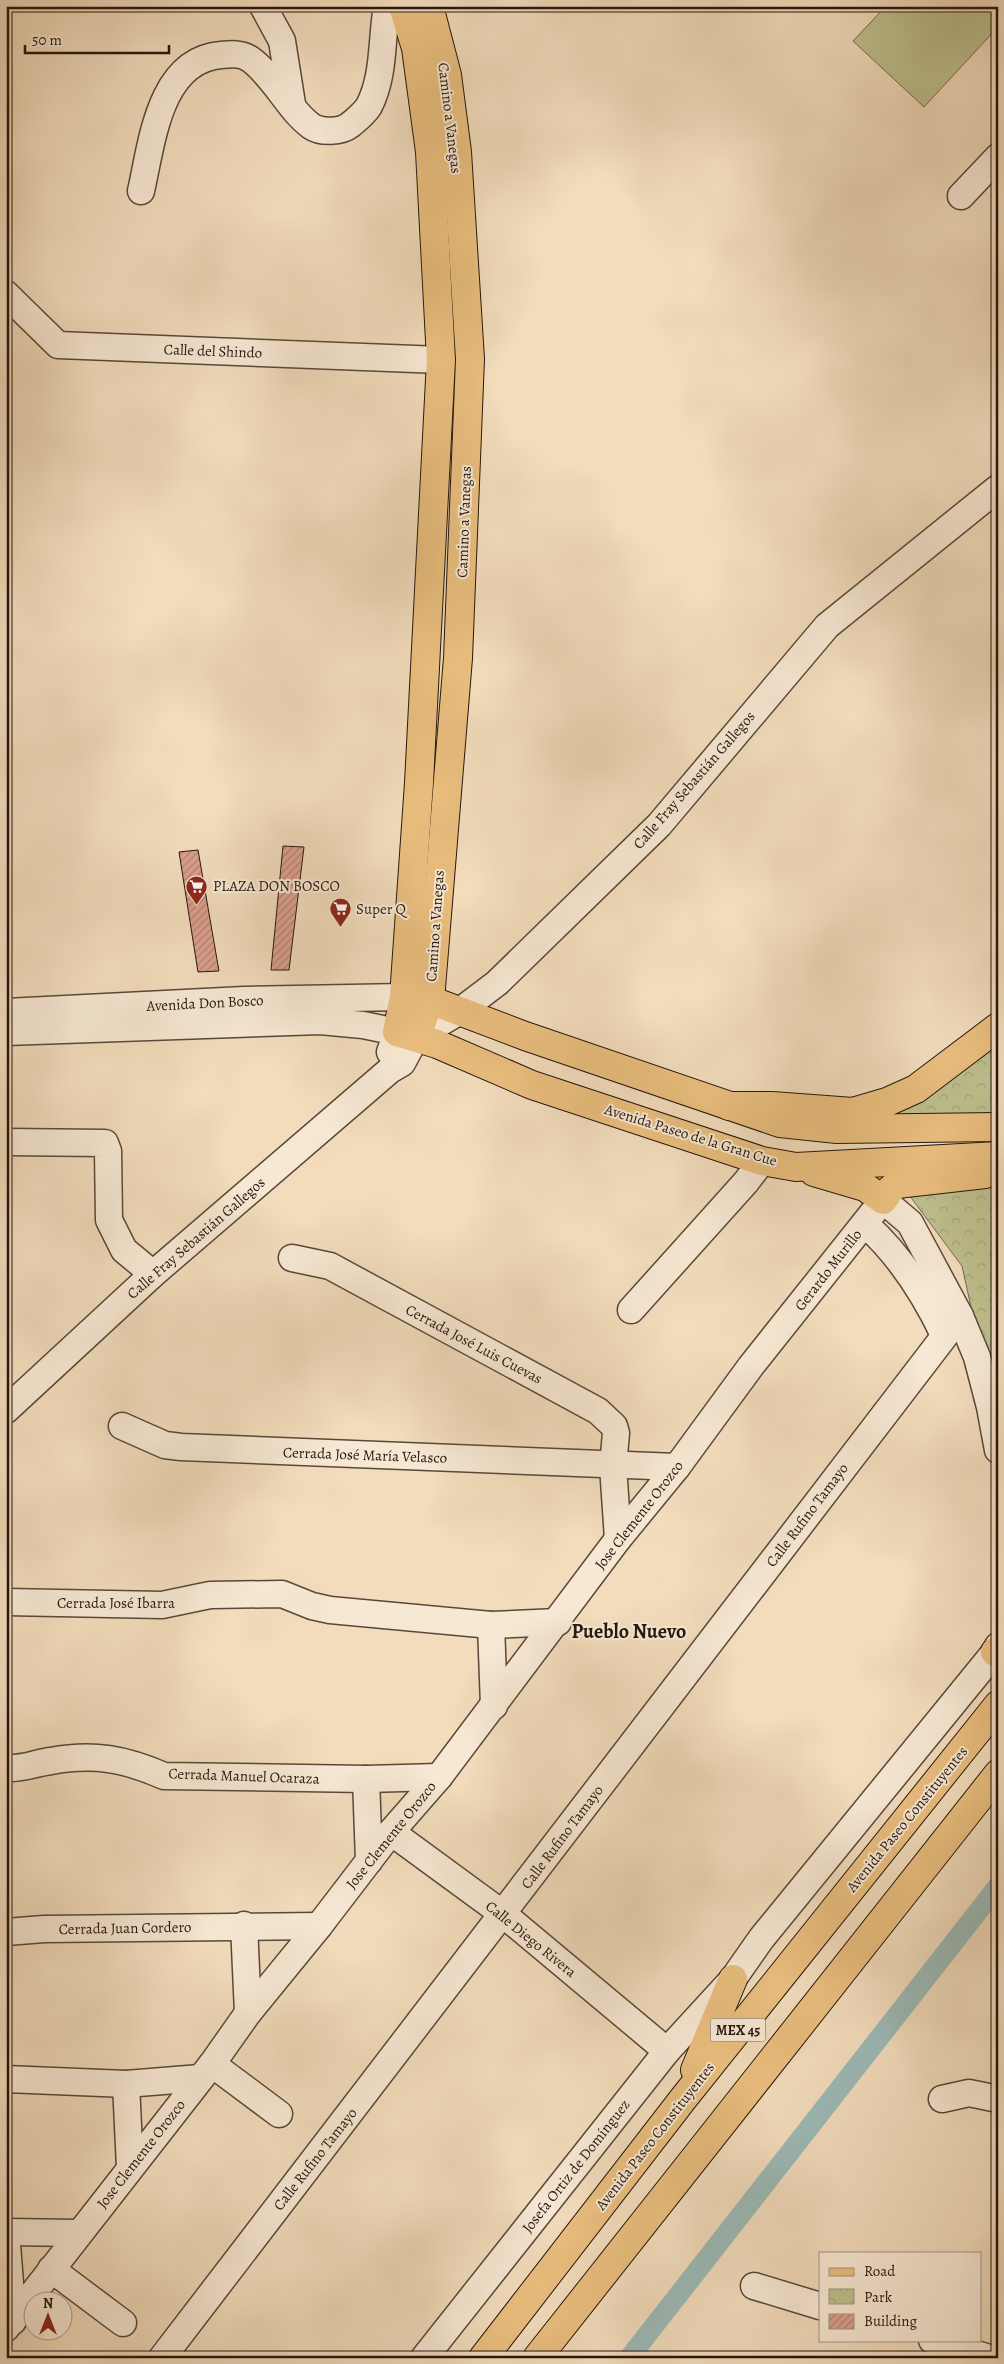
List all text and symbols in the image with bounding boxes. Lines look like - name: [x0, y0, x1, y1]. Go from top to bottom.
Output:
- scale bar: [25, 22, 169, 54]
- text: 50 m: [32, 30, 62, 50]
- street label: Camino a Vanegas: [433, 61, 467, 175]
- street label: Calle del Shindo: [163, 339, 263, 363]
- street label: Camino a Vanegas: [452, 466, 476, 578]
- street label: Calle Fray Sebastián Gallegos: [628, 707, 760, 853]
- street label: Camino a Vanegas: [421, 870, 449, 982]
- supermarket icon: PLAZA DON BOSCO: [185, 874, 209, 905]
- place label: PLAZA DON BOSCO: [213, 876, 340, 896]
- supermarket icon: Super Q: [328, 897, 352, 928]
- place label: Super Q: [356, 899, 408, 919]
- street label: Avenida Don Bosco: [145, 990, 264, 1016]
- street label: Avenida Paseo de la Gran Cue: [601, 1099, 780, 1171]
- street label: Calle Fray Sebastián Gallegos: [123, 1172, 269, 1304]
- street label: Gerardo Murillo: [790, 1225, 866, 1315]
- street label: Cerrada José Luis Cuevas: [402, 1299, 546, 1389]
- street label: Cerrada José María Velasco: [283, 1442, 447, 1468]
- street label: Jose Clemente Orozco: [590, 1456, 688, 1574]
- street label: Calle Rufino Tamayo: [761, 1459, 853, 1571]
- street label: Cerrada José Ibarra: [57, 1593, 175, 1613]
- district label: Pueblo Nuevo: [572, 1618, 686, 1645]
- street label: Avenida Paseo Constituyentes: [841, 1742, 972, 1897]
- street label: Cerrada Manuel Ocaraza: [168, 1763, 320, 1789]
- street label: Jose Clemente Orozco: [341, 1777, 441, 1893]
- street label: Calle Rufino Tamayo: [516, 1781, 608, 1893]
- street label: Calle Diego Rivera: [481, 1896, 581, 1982]
- street label: Cerrada Juan Cordero: [58, 1917, 192, 1939]
- road number: MEX 45: [710, 2018, 766, 2042]
- street label: Avenida Paseo Constituyentes: [590, 2058, 719, 2215]
- street label: Jose Clemente Orozco: [92, 2095, 190, 2213]
- street label: Josefa Ortiz de Domínguez: [518, 2095, 635, 2237]
- street label: Calle Rufino Tamayo: [269, 2104, 361, 2214]
- legend: [819, 2252, 982, 2342]
- text: Road: [864, 2261, 896, 2281]
- text: Park: [864, 2287, 893, 2307]
- north arrow: [22, 2292, 72, 2342]
- text: N: [43, 2294, 53, 2313]
- text: Building: [864, 2311, 917, 2331]

